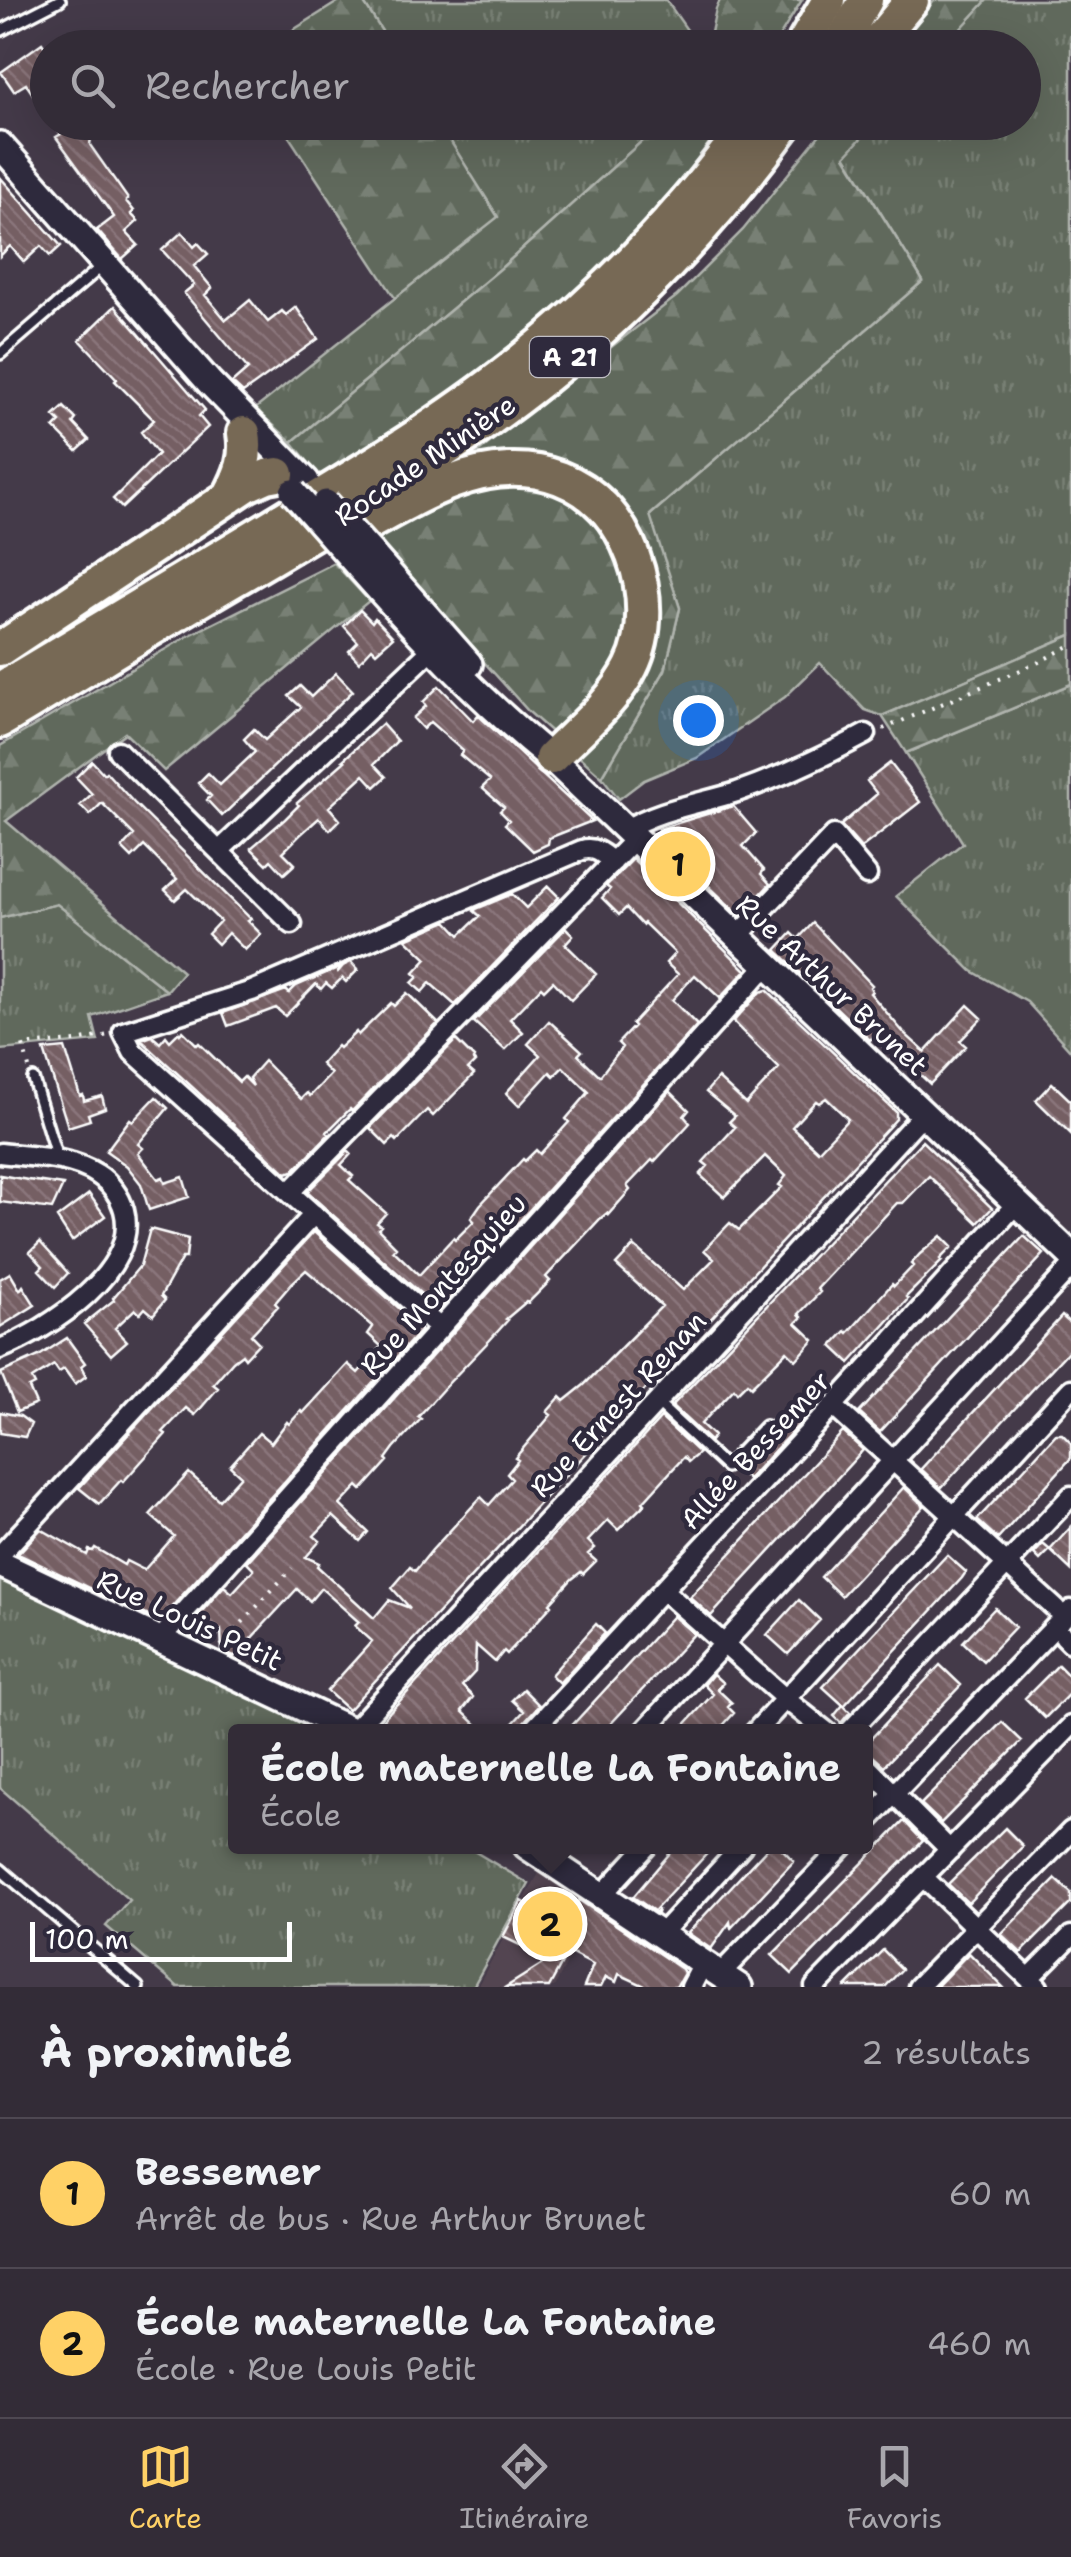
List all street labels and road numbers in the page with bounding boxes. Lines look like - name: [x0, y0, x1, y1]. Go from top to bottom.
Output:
- road number: A 21: [530, 337, 610, 377]
- street label: Rocade Minière: [327, 385, 523, 535]
- street label: Rue Arthur Brunet: [728, 886, 936, 1084]
- street label: Rue Montesquieu: [351, 1185, 535, 1383]
- street label: Rue Ernest Renan: [522, 1302, 714, 1506]
- street label: Allée Bessemer: [671, 1362, 839, 1538]
- street label: Rue Louis Petit: [91, 1560, 289, 1680]

